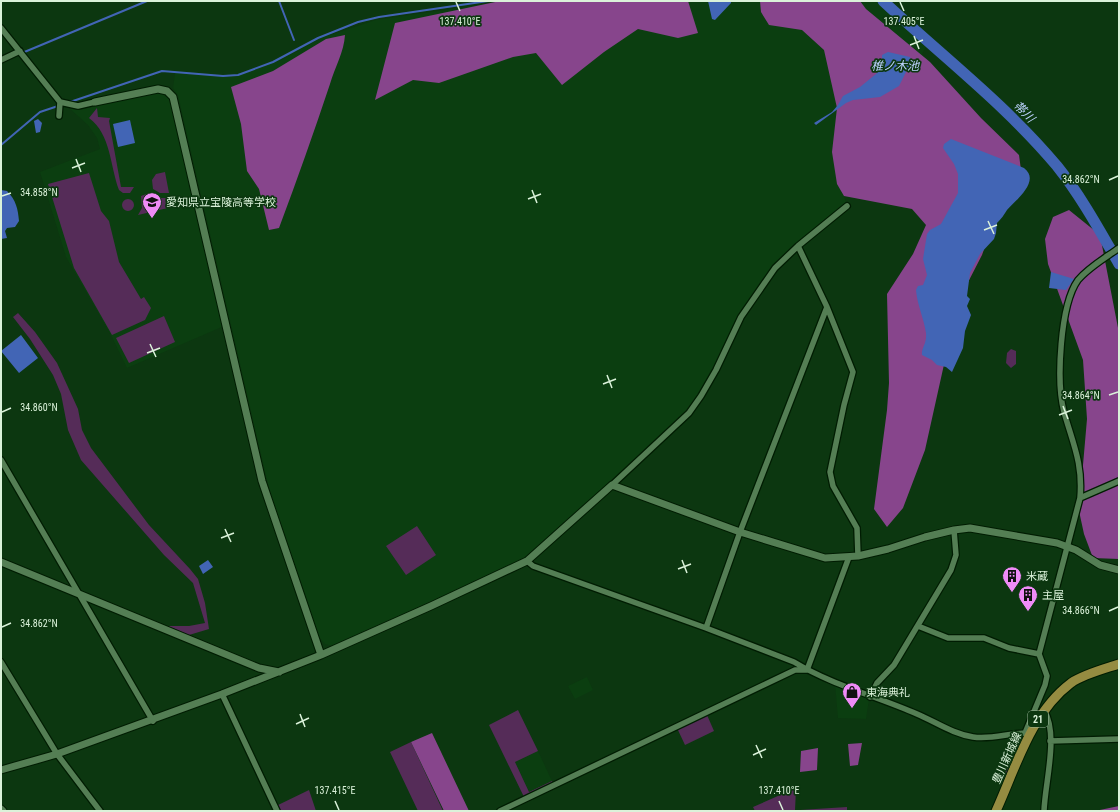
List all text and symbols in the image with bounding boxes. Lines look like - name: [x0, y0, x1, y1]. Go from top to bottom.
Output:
- text: 137.410°E: [440, 16, 481, 27]
- text: 137.405°E: [884, 16, 925, 27]
- water label: 椎ノ木池: [871, 59, 920, 73]
- water label: 帯川: [1011, 99, 1039, 127]
- text: 34.862°N: [1062, 174, 1100, 185]
- text: 34.858°N: [20, 187, 58, 198]
- school or university icon: 愛知県立宝陵高等学校: [141, 191, 163, 219]
- place label: 愛知県立宝陵高等学校: [166, 196, 276, 209]
- text: 34.864°N: [1062, 390, 1100, 401]
- text: 34.860°N: [20, 402, 58, 413]
- building icon: 米蔵: [1001, 565, 1023, 593]
- place label: 米蔵: [1026, 570, 1048, 583]
- building icon: 主屋: [1017, 584, 1039, 612]
- place label: 主屋: [1042, 589, 1064, 602]
- text: 34.866°N: [1062, 605, 1100, 616]
- text: 34.862°N: [20, 618, 58, 629]
- shop icon: 東海典礼: [841, 681, 863, 709]
- place label: 東海典礼: [866, 686, 910, 699]
- road number: 21: [1028, 711, 1048, 727]
- street label: 豊川新城線: [990, 730, 1024, 786]
- text: 137.415°E: [315, 785, 356, 796]
- text: 137.410°E: [759, 785, 800, 796]

